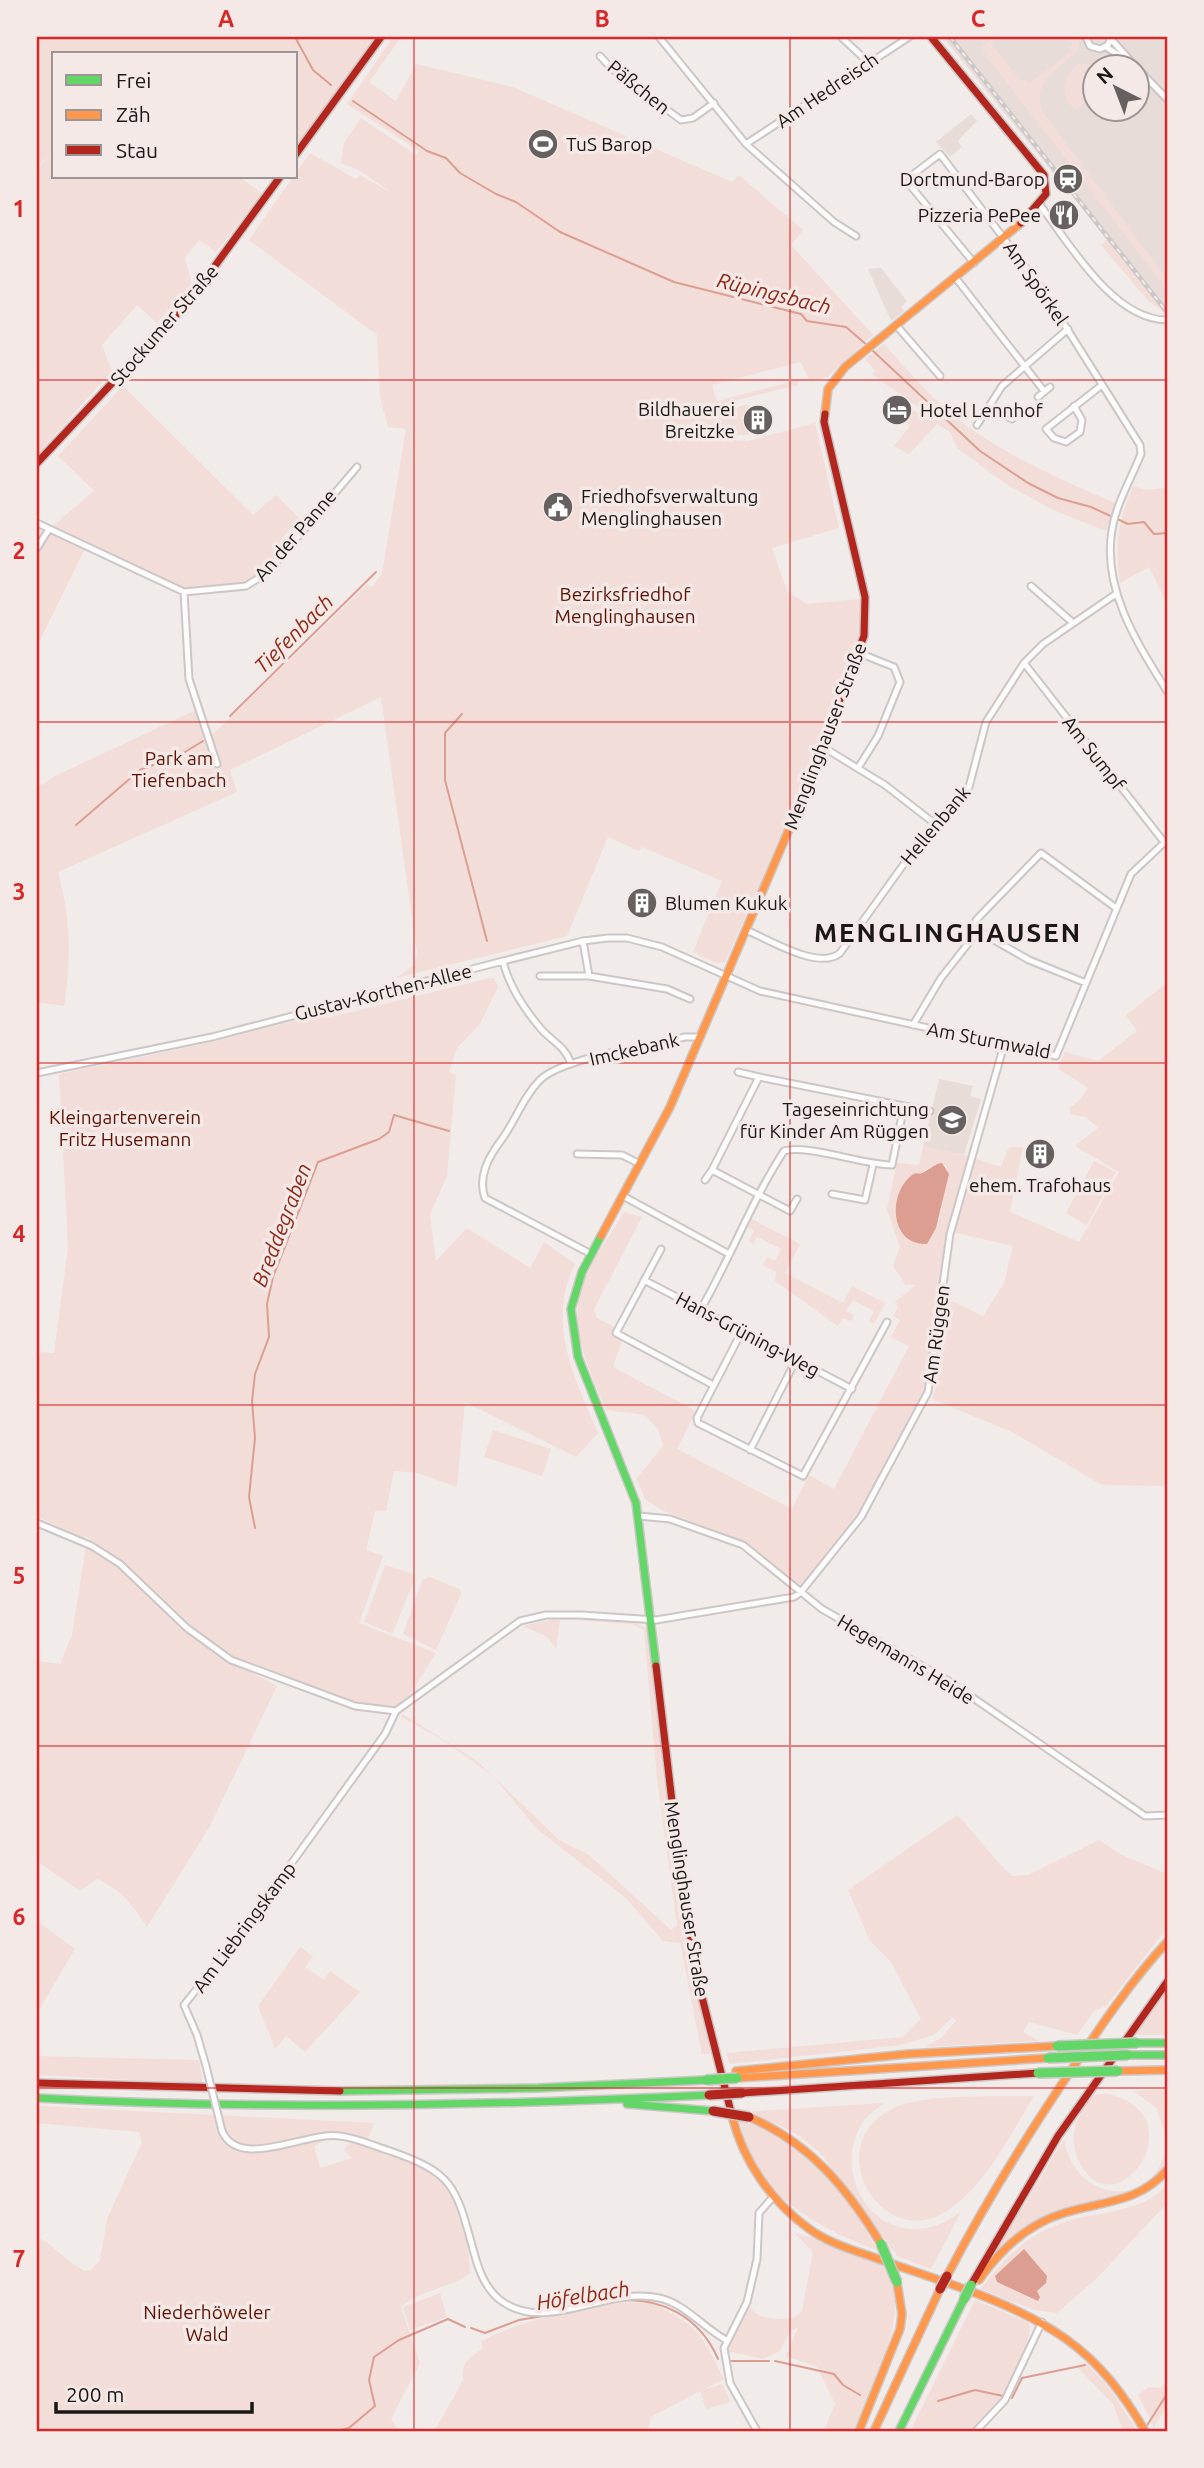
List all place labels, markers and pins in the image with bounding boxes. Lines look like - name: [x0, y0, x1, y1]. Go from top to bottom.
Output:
- sports icon: TuS Barop: [526, 127, 560, 161]
- place label: TuS Barop: [566, 133, 652, 155]
- station icon: Dortmund-Barop: [1051, 162, 1085, 196]
- place label: Dortmund-Barop: [900, 168, 1045, 190]
- restaurant icon: Pizzeria PePee: [1047, 198, 1081, 232]
- place label: Pizzeria PePee: [918, 204, 1041, 226]
- hotel icon: Hotel Lennhof: [880, 393, 914, 427]
- place label: Bildhauerei Breitzke: [638, 398, 735, 442]
- place label: Hotel Lennhof: [920, 399, 1043, 421]
- building icon: Bildhauerei Breitzke: [741, 403, 775, 437]
- place label: Friedhofsverwaltung Menglinghausen: [581, 485, 758, 529]
- public building icon: Friedhofsverwaltung Menglinghausen: [541, 490, 575, 524]
- building icon: Blumen Kukuk: [625, 886, 659, 920]
- place label: Blumen Kukuk: [665, 892, 788, 914]
- place label: Tageseinrichtung für Kinder Am Rüggen: [740, 1098, 929, 1142]
- school or university icon: Tageseinrichtung für Kinder Am Rüggen: [935, 1103, 969, 1137]
- building icon: ehem. Trafohaus: [1023, 1137, 1057, 1171]
- place label: ehem. Trafohaus: [969, 1174, 1111, 1196]

